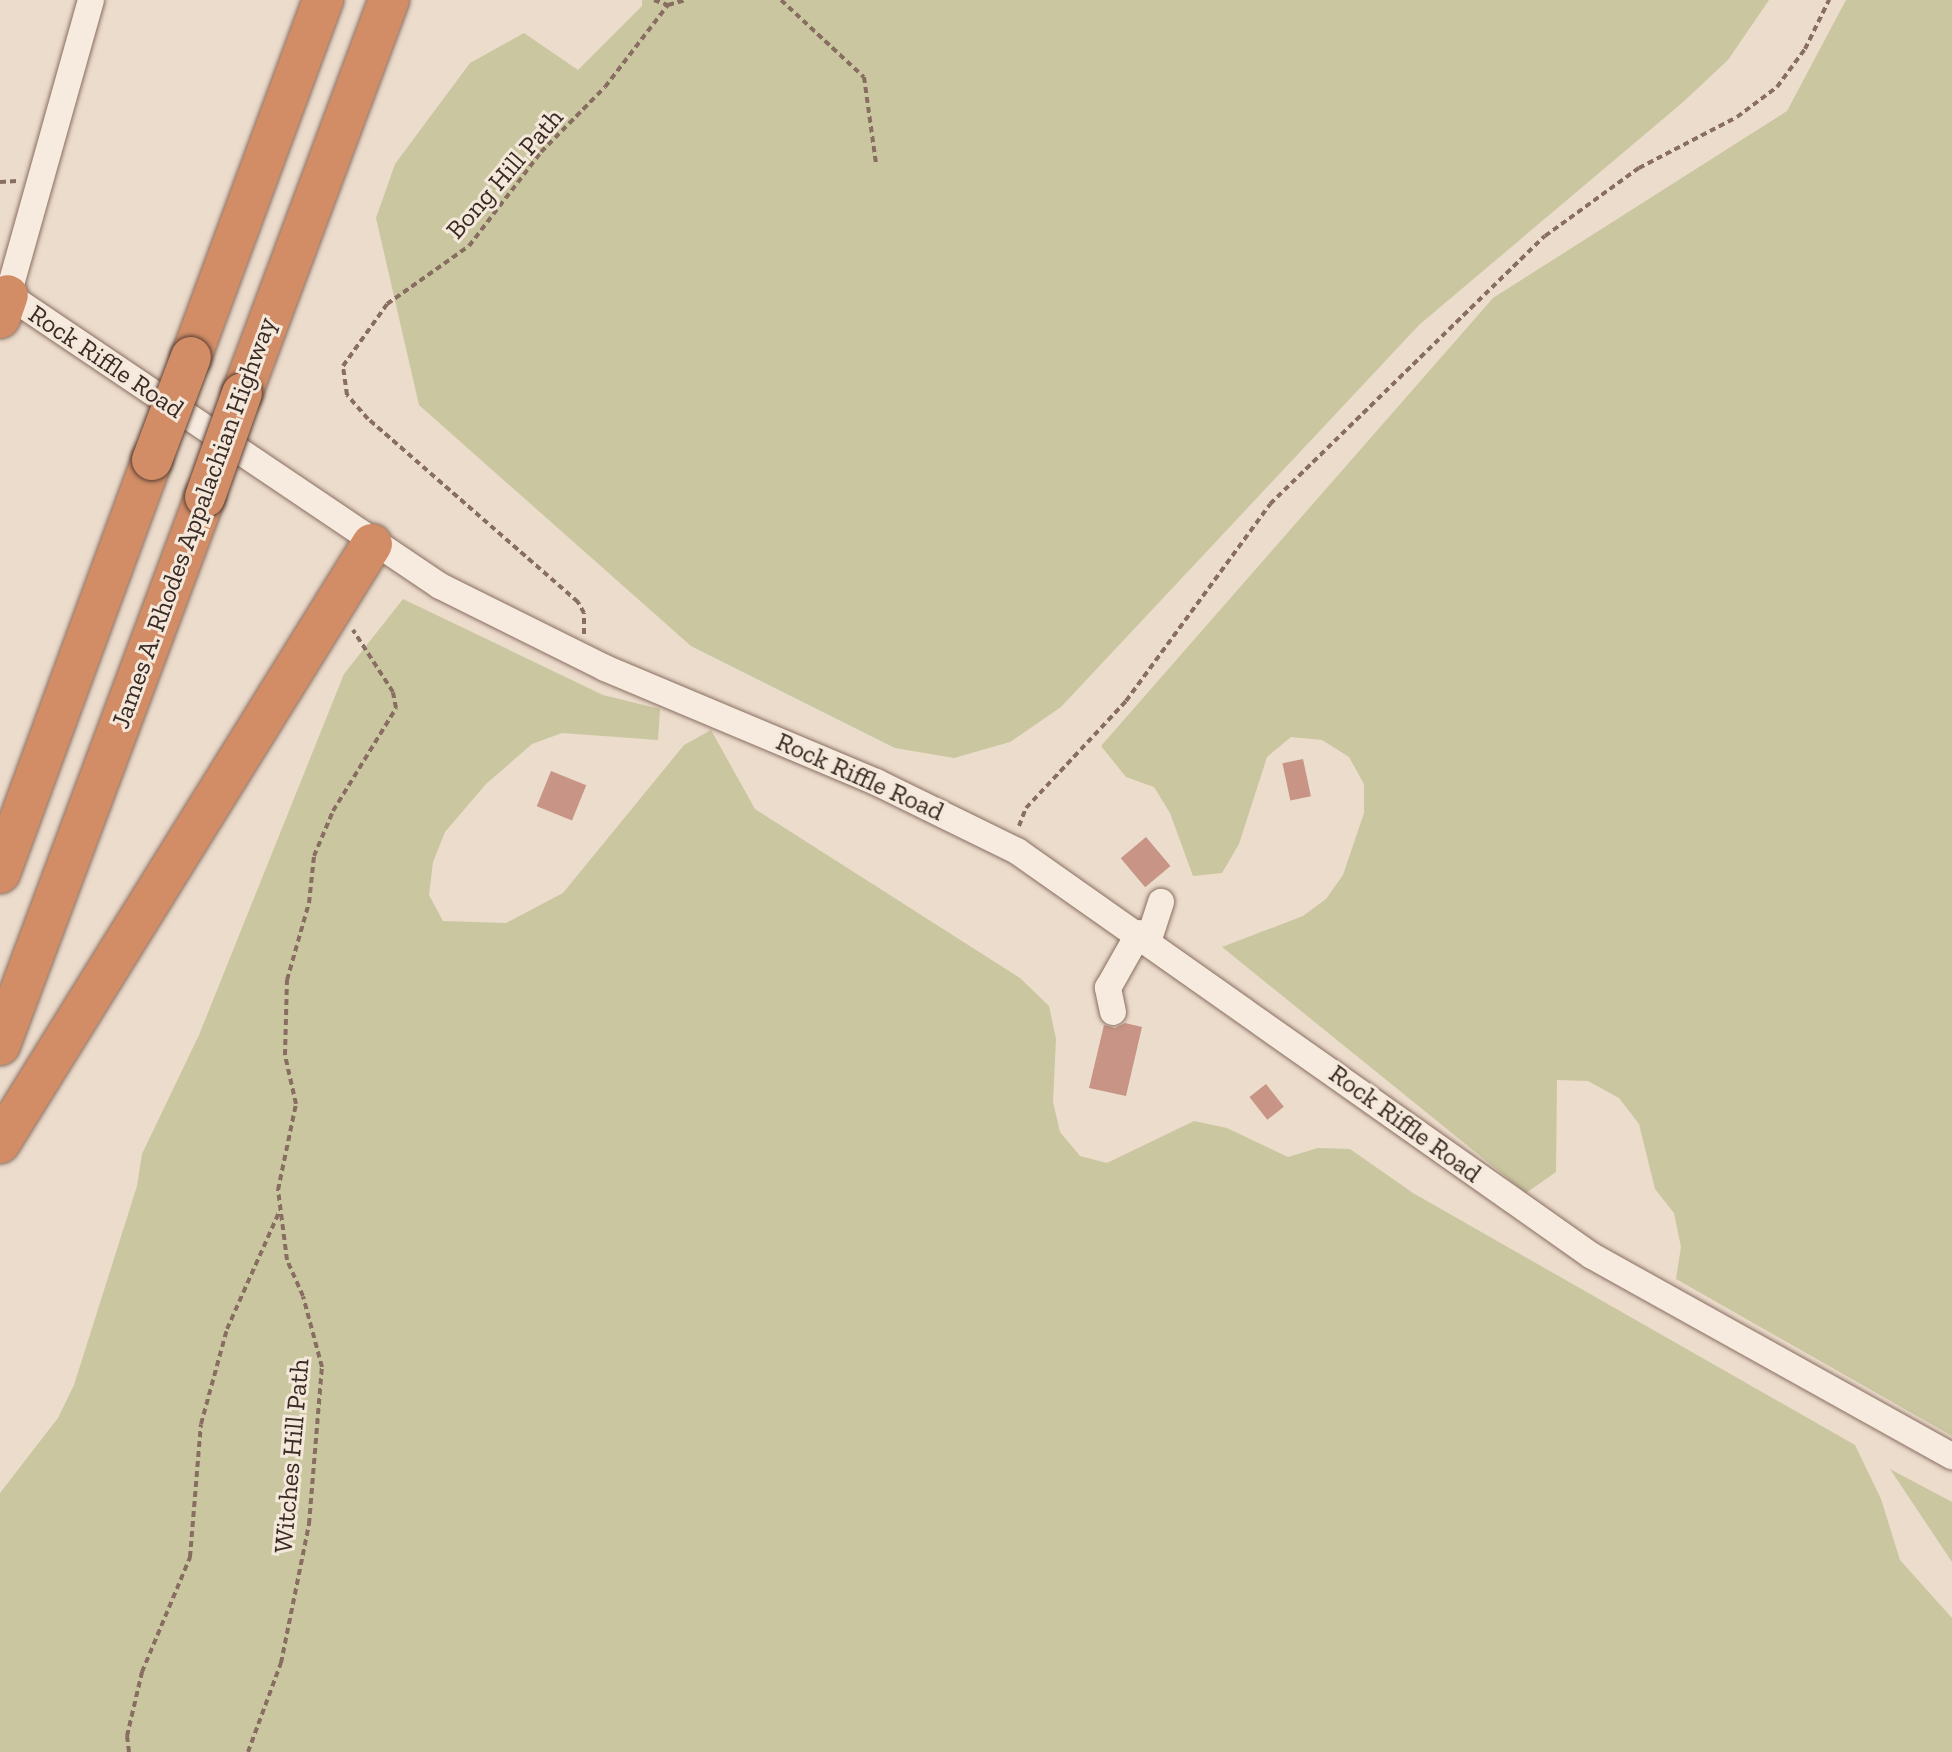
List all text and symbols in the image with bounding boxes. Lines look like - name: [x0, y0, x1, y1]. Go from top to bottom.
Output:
- street label: Bong Hill Path: [440, 103, 570, 245]
- street label: Rock Riffle Road: [23, 299, 189, 425]
- street label: James A. Rhodes Appalachian Highway: [105, 313, 283, 733]
- street label: Rock Riffle Road: [771, 726, 949, 828]
- street label: Rock Riffle Road: [1323, 1058, 1487, 1190]
- street label: Witches Hill Path: [268, 1357, 316, 1555]

